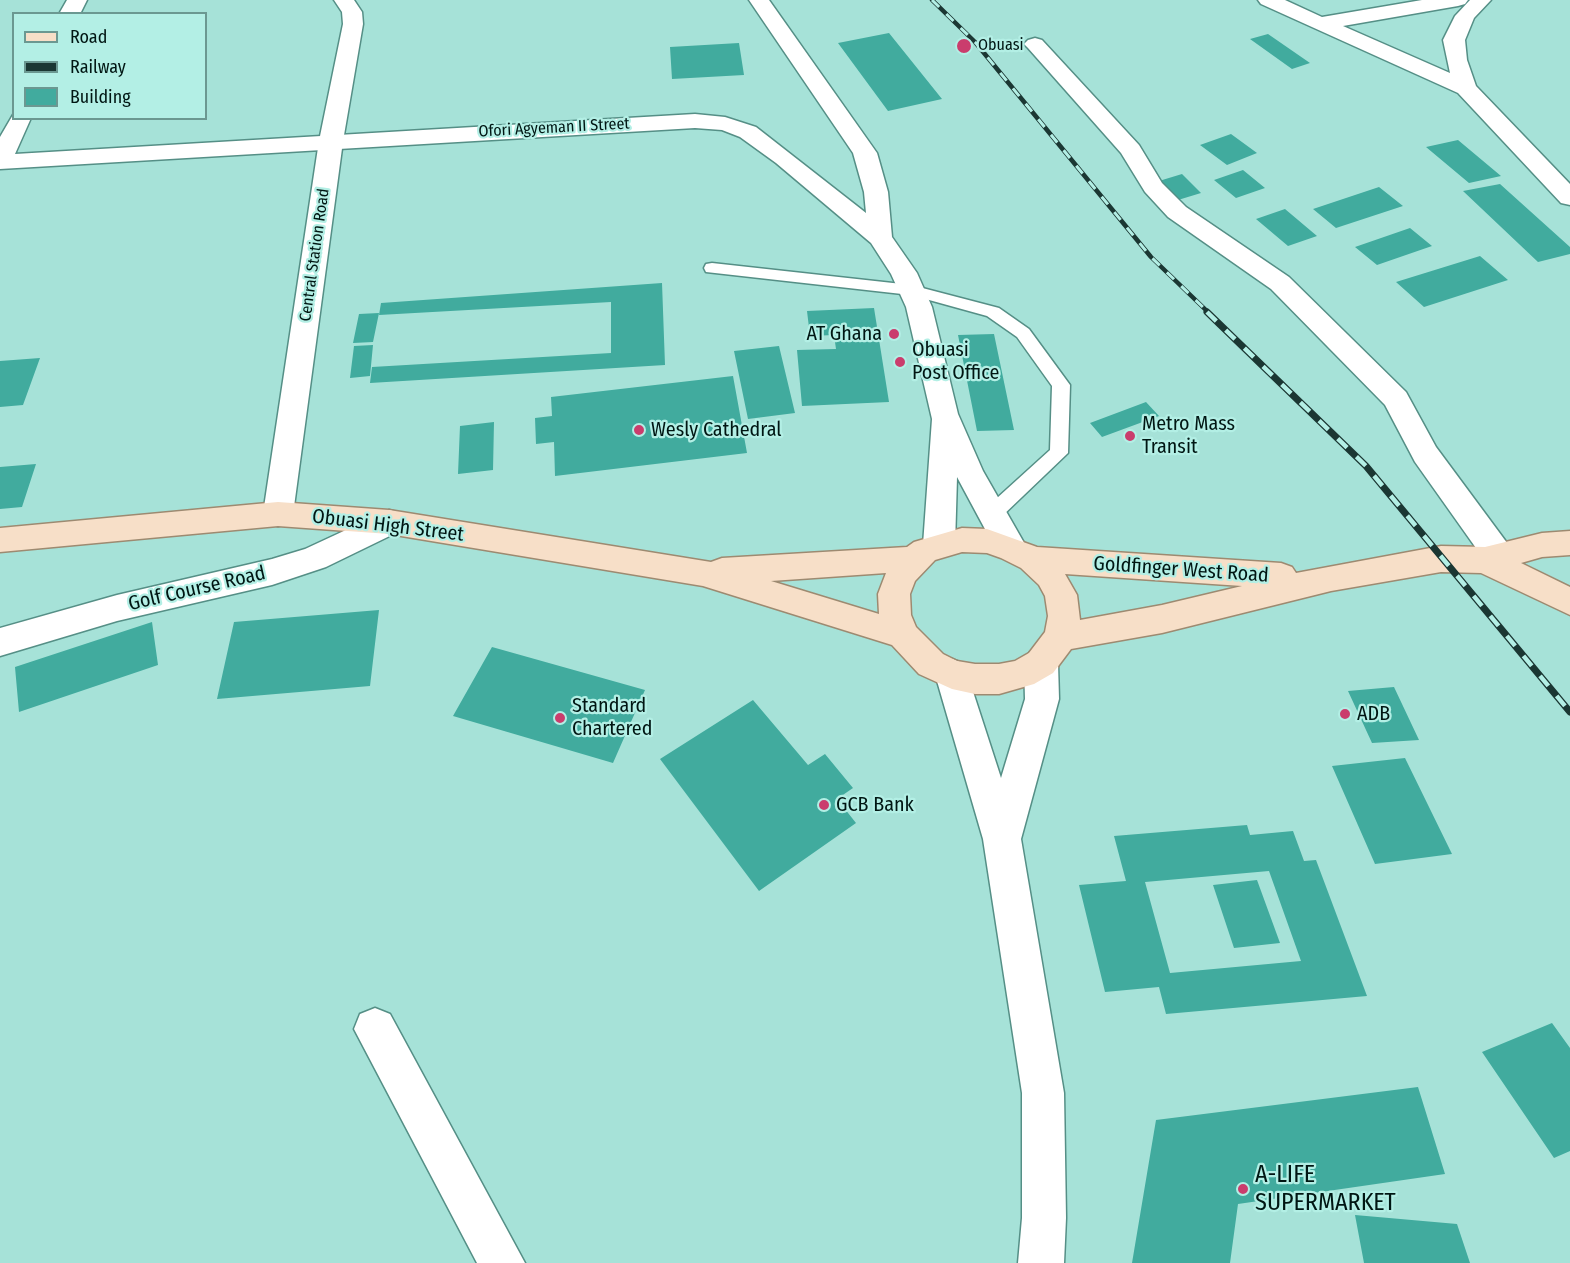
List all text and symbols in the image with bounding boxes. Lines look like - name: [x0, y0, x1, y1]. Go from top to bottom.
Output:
- legend: [12, 12, 207, 120]
- text: Road: [70, 26, 107, 48]
- place label: Obuasi: [978, 36, 1024, 56]
- marker: Obuasi: [955, 37, 973, 55]
- text: Railway: [70, 56, 126, 78]
- text: Building: [70, 86, 131, 108]
- street label: Ofori Agyeman II Street: [478, 114, 630, 142]
- street label: Central Station Road: [296, 187, 334, 323]
- place label: AT Ghana: [806, 322, 882, 346]
- marker: AT Ghana: [887, 327, 901, 341]
- place label: Obuasi Post Office: [912, 338, 999, 385]
- marker: Obuasi Post Office: [893, 355, 907, 369]
- place label: Metro Mass Transit: [1142, 412, 1235, 459]
- place label: Wesly Cathedral: [651, 418, 782, 442]
- marker: Wesly Cathedral: [632, 423, 646, 437]
- marker: Metro Mass Transit: [1123, 429, 1137, 443]
- street label: Obuasi High Street: [311, 505, 465, 547]
- street label: Goldfinger West Road: [1093, 552, 1269, 588]
- street label: Golf Course Road: [126, 562, 268, 616]
- place label: Standard Chartered: [572, 694, 652, 741]
- place label: ADB: [1357, 702, 1390, 726]
- marker: ADB: [1338, 707, 1352, 721]
- marker: Standard Chartered: [553, 711, 567, 725]
- place label: GCB Bank: [836, 793, 914, 817]
- marker: GCB Bank: [817, 798, 831, 812]
- place label: A-LIFE SUPERMARKET: [1255, 1161, 1396, 1217]
- marker: A-LIFE SUPERMARKET: [1236, 1182, 1250, 1196]

